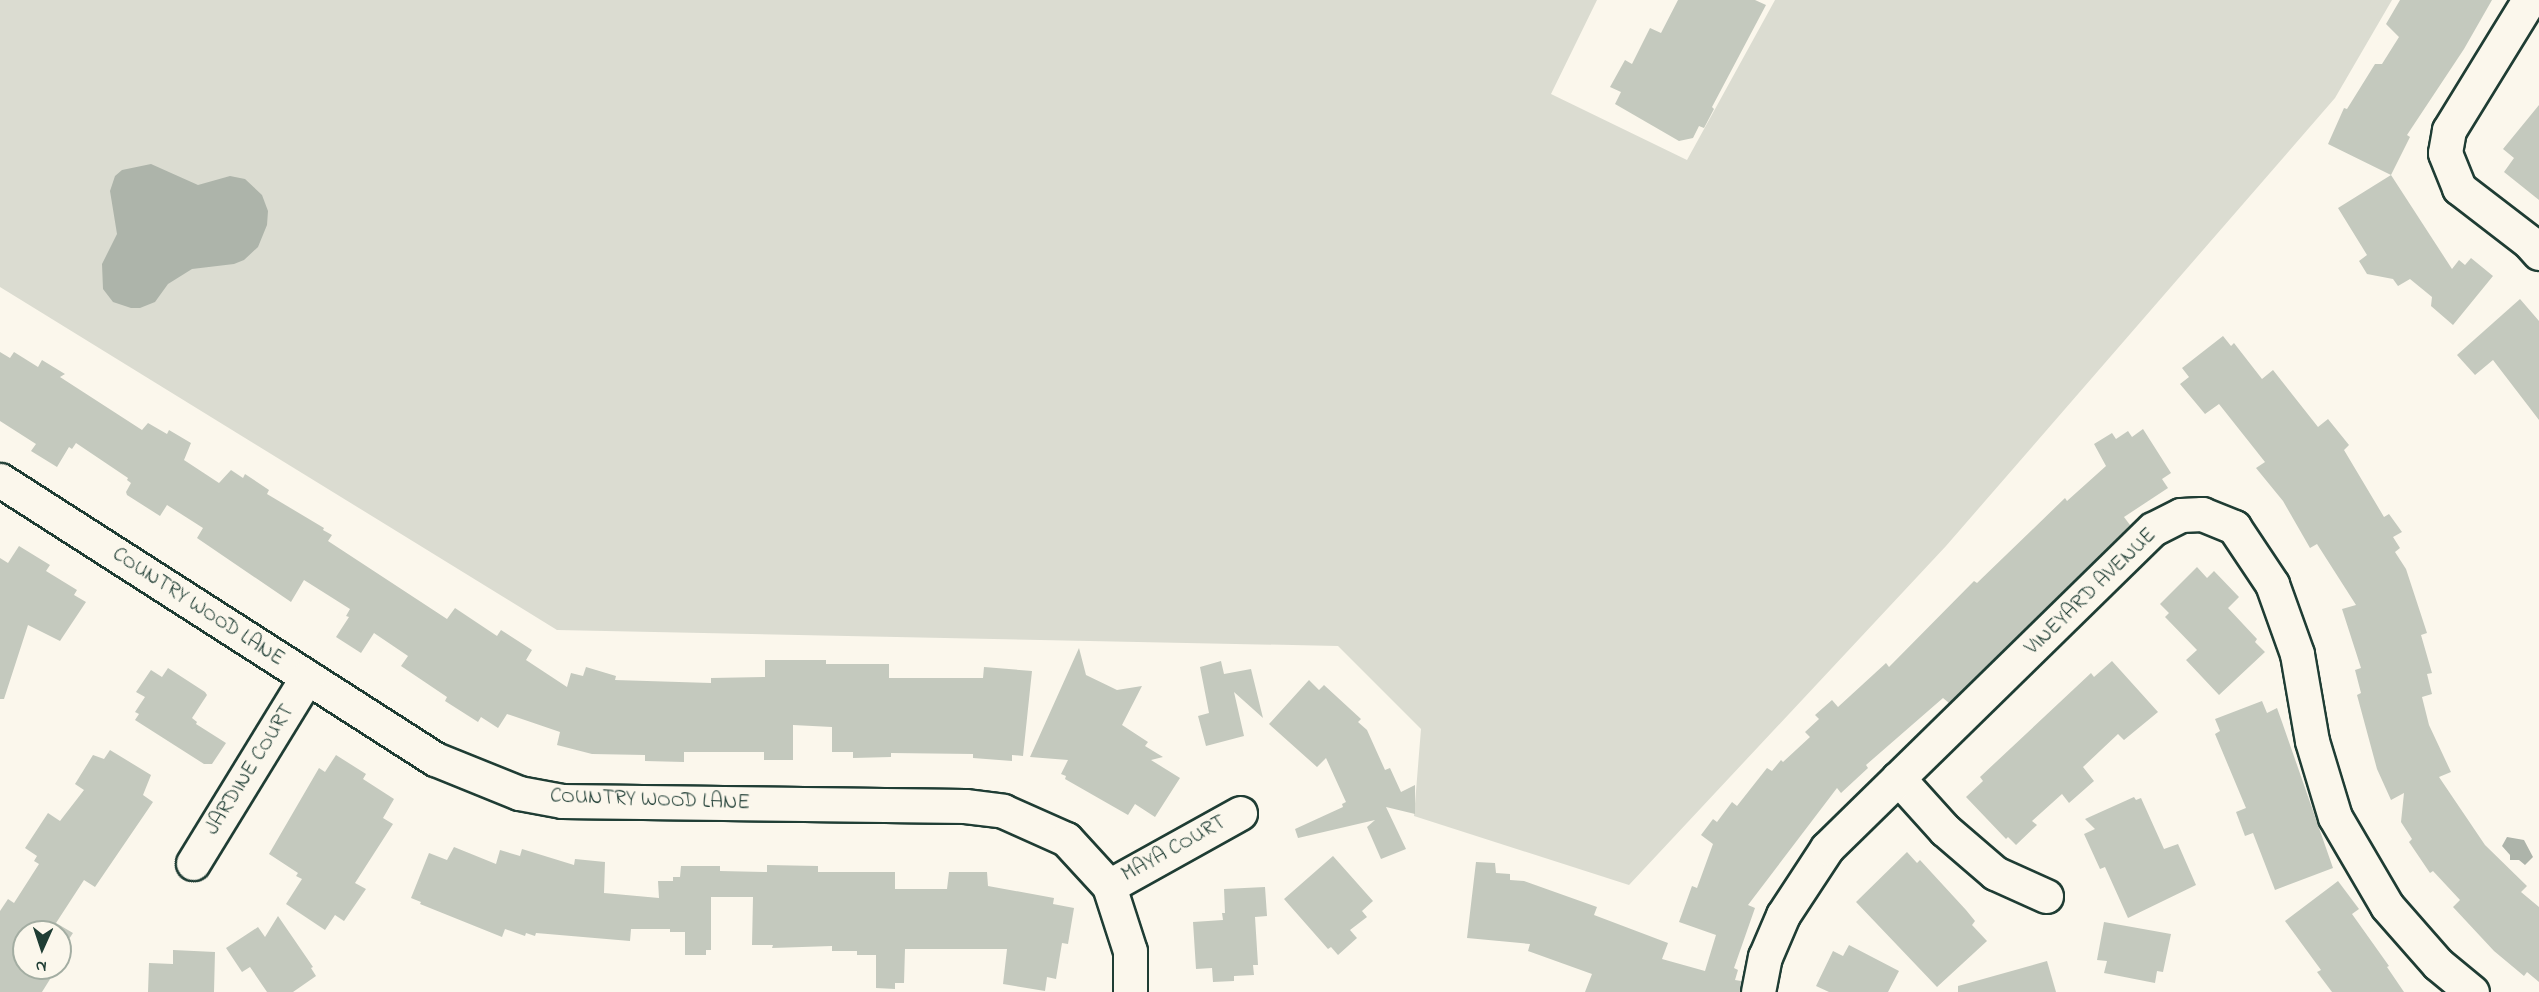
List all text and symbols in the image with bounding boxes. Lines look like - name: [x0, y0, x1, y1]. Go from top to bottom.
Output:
- street label: VINEYARD AVENUE: [2020, 523, 2162, 661]
- street label: COUNTRY WOOD LANE: [107, 542, 289, 672]
- street label: JARDINE COURT: [200, 700, 300, 840]
- street label: COUNTRY WOOD LANE: [550, 784, 750, 816]
- street label: MAYA COURT: [1118, 810, 1230, 888]
- north arrow: [12, 920, 72, 980]
- text: N: [35, 954, 47, 978]

